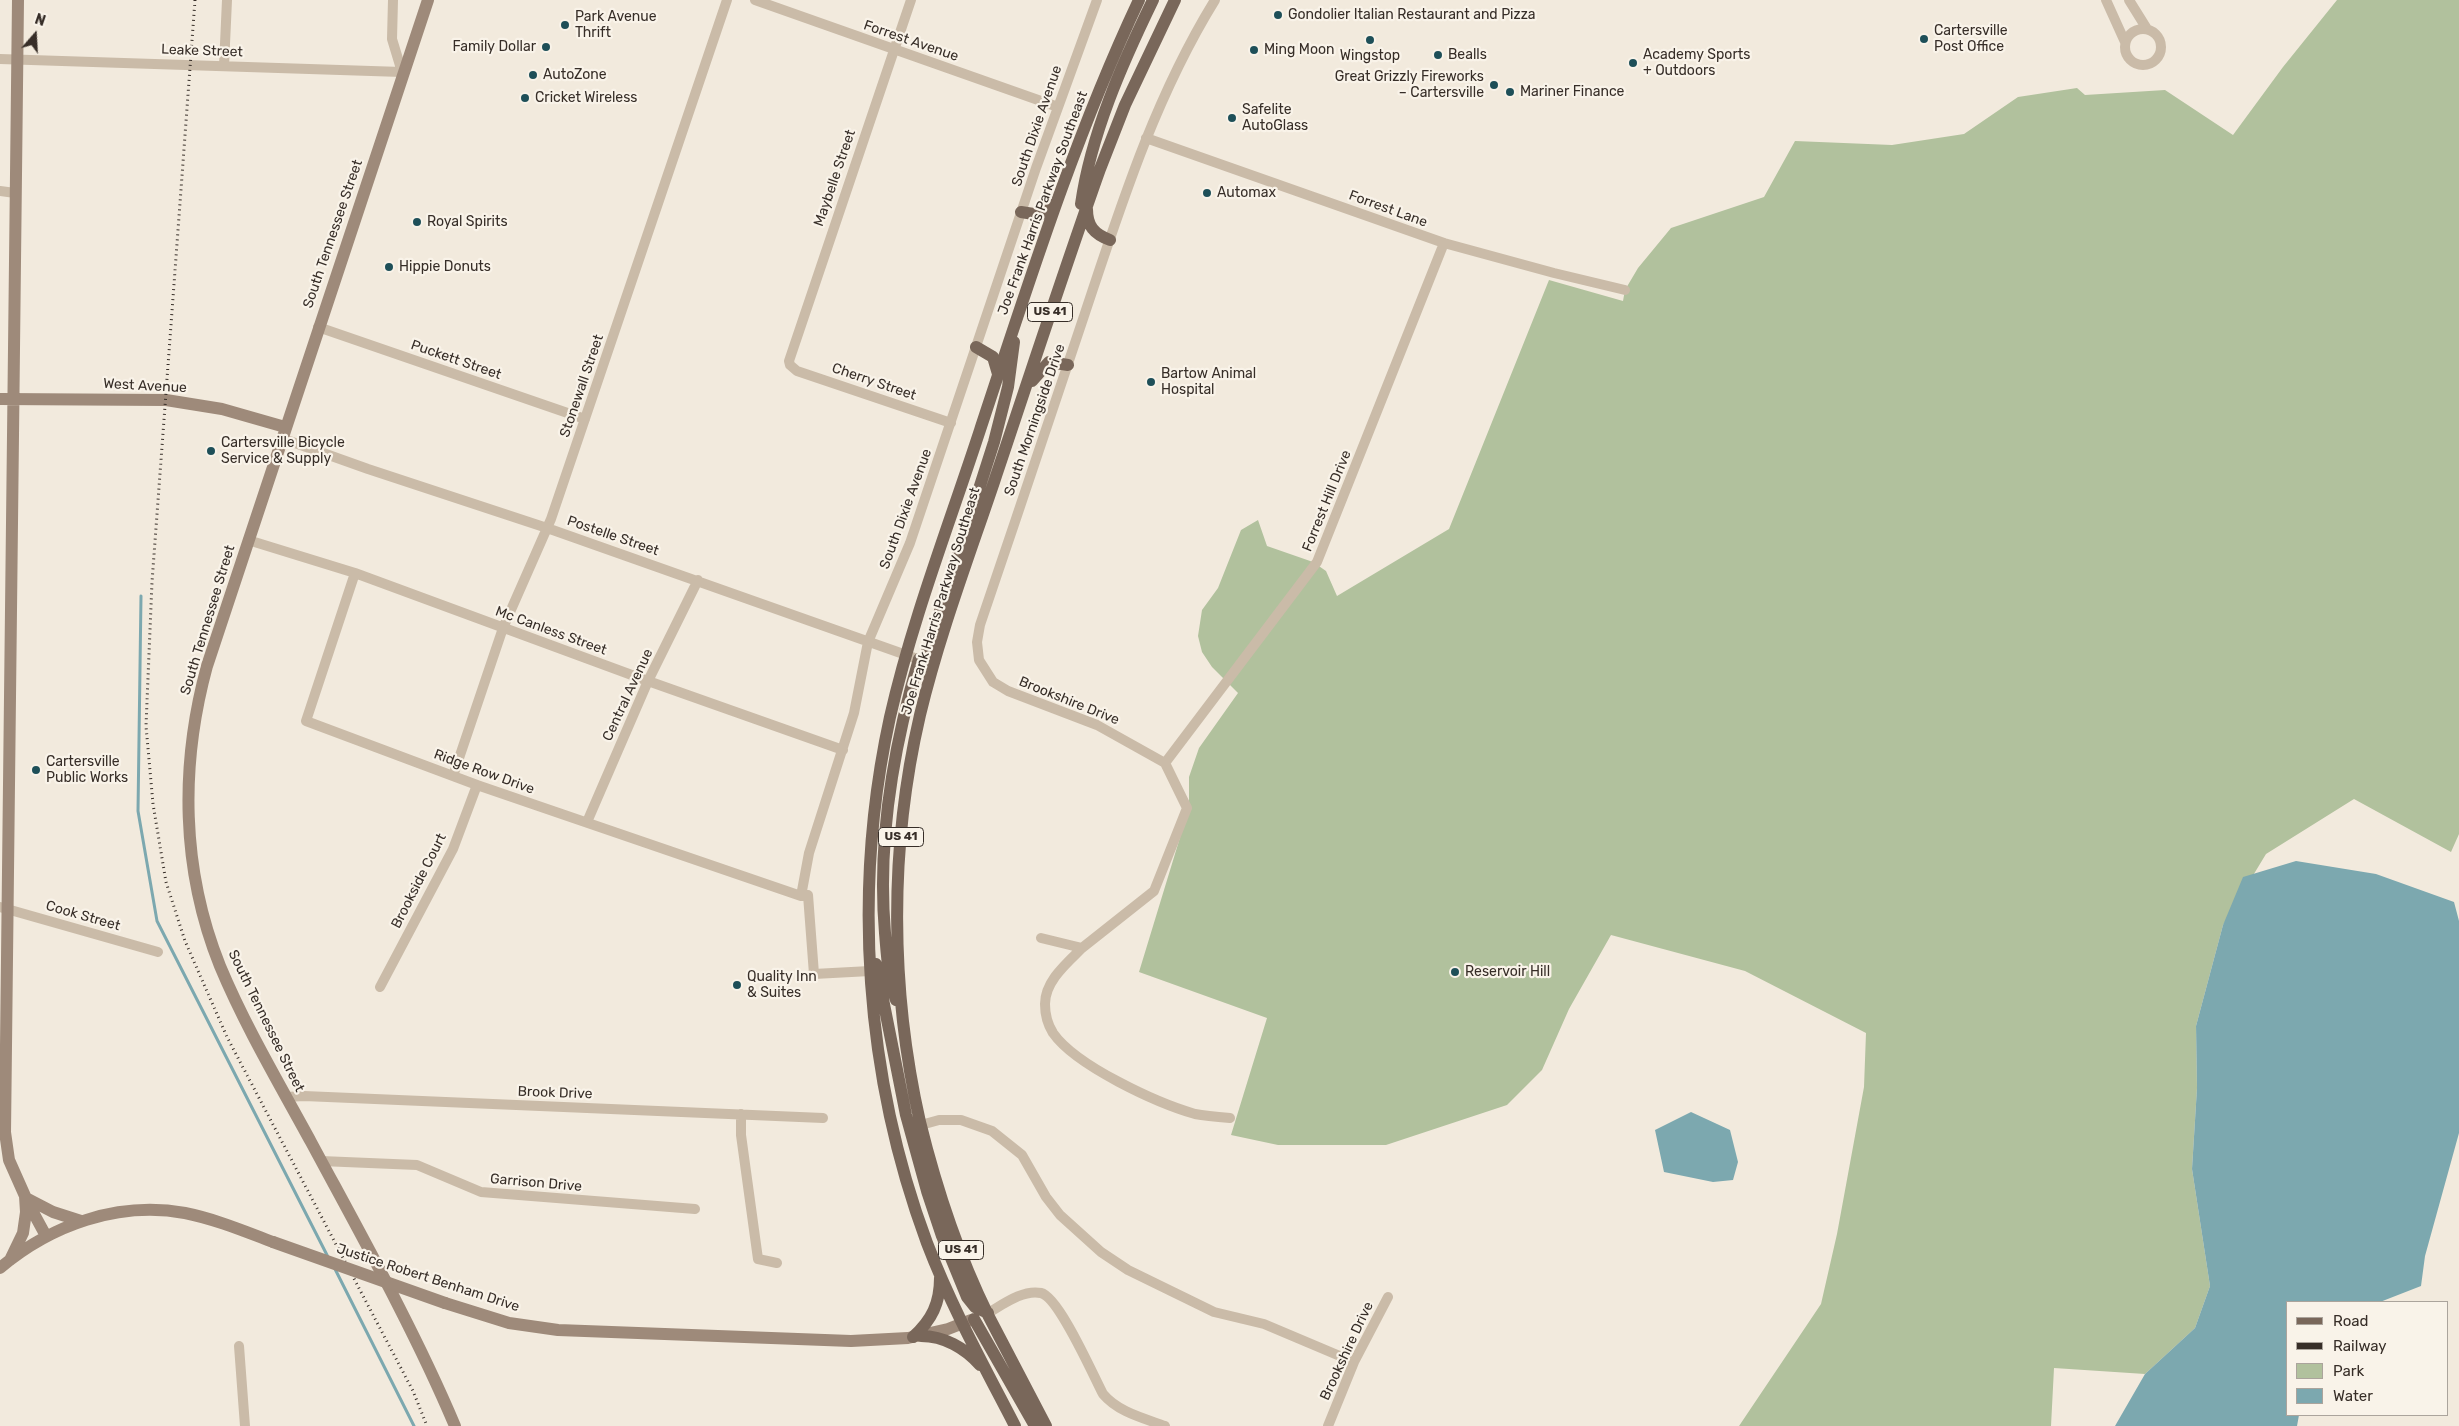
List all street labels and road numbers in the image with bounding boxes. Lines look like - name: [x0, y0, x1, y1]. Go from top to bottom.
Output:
- street label: Forrest Avenue: [861, 17, 961, 65]
- street label: Leake Street: [161, 41, 243, 61]
- street label: South Dixie Avenue: [1008, 63, 1066, 189]
- street label: Joe Frank Harris Parkway Southeast: [995, 89, 1091, 317]
- street label: Maybelle Street: [811, 127, 859, 229]
- street label: South Tennessee Street: [300, 158, 366, 310]
- street label: Forrest Lane: [1346, 187, 1430, 231]
- road number: US 41: [1028, 302, 1072, 322]
- street label: Stonewall Street: [557, 332, 607, 440]
- street label: Puckett Street: [409, 337, 503, 383]
- street label: South Morningside Drive: [1001, 342, 1069, 498]
- street label: Cherry Street: [830, 360, 918, 404]
- street label: West Avenue: [103, 375, 187, 397]
- street label: South Dixie Avenue: [876, 447, 936, 571]
- street label: Forrest Hill Drive: [1299, 448, 1355, 554]
- street label: Joe Frank Harris Parkway Southeast: [898, 485, 984, 717]
- street label: Postelle Street: [565, 512, 661, 560]
- street label: South Tennessee Street: [177, 543, 239, 697]
- street label: Mc Canless Street: [493, 603, 609, 659]
- street label: Central Avenue: [599, 646, 657, 744]
- street label: Brookshire Drive: [1016, 673, 1122, 729]
- street label: Ridge Row Drive: [431, 746, 537, 798]
- road number: US 41: [878, 828, 924, 846]
- street label: Brookside Court: [388, 831, 450, 931]
- street label: Cook Street: [44, 897, 122, 935]
- street label: South Tennessee Street: [224, 947, 308, 1095]
- street label: Brook Drive: [517, 1083, 593, 1103]
- street label: Garrison Drive: [489, 1171, 583, 1195]
- street label: Justice Robert Benham Drive: [334, 1240, 522, 1316]
- road number: US 41: [938, 1240, 984, 1260]
- street label: Brookshire Drive: [1317, 1299, 1377, 1403]

